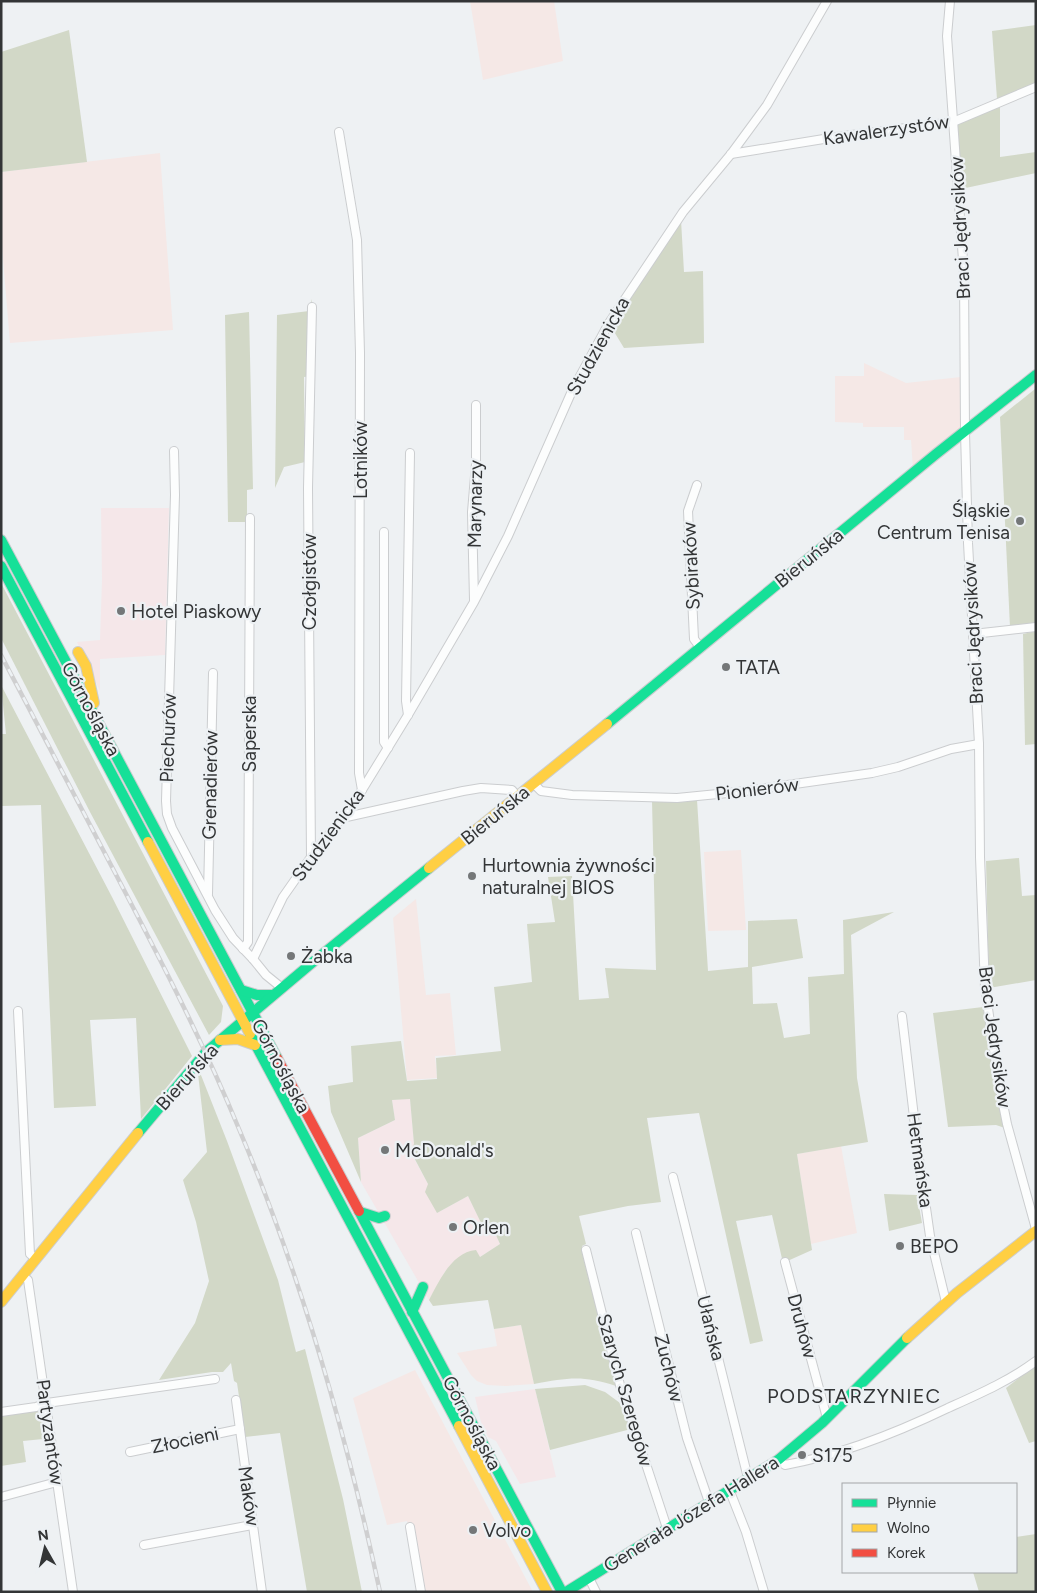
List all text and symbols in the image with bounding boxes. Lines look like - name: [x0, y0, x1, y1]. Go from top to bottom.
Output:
- street label: Kawalerzystów: [821, 110, 951, 150]
- street label: Braci Jędrysików: [945, 156, 975, 300]
- street label: Studzienicka: [562, 293, 634, 399]
- street label: Lotników: [349, 421, 372, 499]
- street label: Marynarzy: [463, 460, 487, 548]
- place label: Śląskie Centrum Tenisa: [877, 499, 1010, 544]
- marker: Śląskie Centrum Tenisa: [1014, 515, 1026, 527]
- street label: Sybiraków: [677, 521, 705, 611]
- street label: Bieruńska: [770, 523, 848, 593]
- street label: Czołgistów: [298, 534, 321, 630]
- street label: Braci Jędrysików: [958, 561, 988, 705]
- place label: Hotel Piaskowy: [131, 600, 261, 623]
- marker: Hotel Piaskowy: [115, 605, 127, 617]
- place label: TATA: [736, 656, 780, 679]
- street label: Górnośląska: [56, 658, 126, 760]
- marker: TATA: [720, 661, 732, 673]
- street label: Piechurów: [155, 693, 181, 783]
- street label: Saperska: [238, 696, 261, 772]
- street label: Grenadierów: [198, 730, 222, 840]
- street label: Pionierów: [714, 772, 800, 806]
- street label: Bieruńska: [456, 780, 534, 850]
- street label: Studzienicka: [287, 784, 369, 886]
- place label: Hurtownia żywności naturalnej BIOS: [482, 854, 655, 899]
- marker: Hurtownia żywności naturalnej BIOS: [466, 870, 478, 882]
- place label: Żabka: [301, 945, 353, 968]
- marker: Żabka: [285, 950, 297, 962]
- street label: Braci Jędrysików: [974, 965, 1016, 1109]
- street label: Górnośląska: [246, 1015, 316, 1117]
- street label: Bieruńska: [151, 1039, 223, 1115]
- street label: Hetmańska: [902, 1111, 938, 1209]
- place label: McDonald's: [395, 1139, 494, 1162]
- marker: McDonald's: [379, 1144, 391, 1156]
- place label: Orlen: [463, 1216, 509, 1239]
- marker: Orlen: [447, 1221, 459, 1233]
- place label: BEPO: [910, 1235, 959, 1258]
- marker: BEPO: [894, 1240, 906, 1252]
- street label: Druhów: [782, 1291, 822, 1361]
- street label: Ułańska: [692, 1293, 730, 1363]
- street label: Szarych Szeregów: [592, 1311, 658, 1469]
- street label: Zuchów: [649, 1332, 689, 1405]
- street label: Górnośląska: [437, 1372, 507, 1474]
- street label: Partyzantów: [31, 1378, 69, 1486]
- district label: PODSTARZYNIEC: [767, 1384, 941, 1408]
- street label: Złocieni: [149, 1422, 221, 1458]
- place label: S175: [812, 1444, 853, 1467]
- marker: S175: [796, 1449, 808, 1461]
- street label: Generała Józefa Hallera: [599, 1451, 783, 1577]
- street label: Maków: [233, 1464, 265, 1528]
- legend: [842, 1483, 1017, 1573]
- text: Płynnie: [887, 1494, 936, 1512]
- place label: Volvo: [483, 1519, 531, 1542]
- text: Wolno: [887, 1519, 930, 1537]
- north arrow: [20, 1523, 70, 1573]
- marker: Volvo: [467, 1524, 479, 1536]
- text: N: [37, 1526, 50, 1545]
- text: Korek: [887, 1544, 926, 1562]

